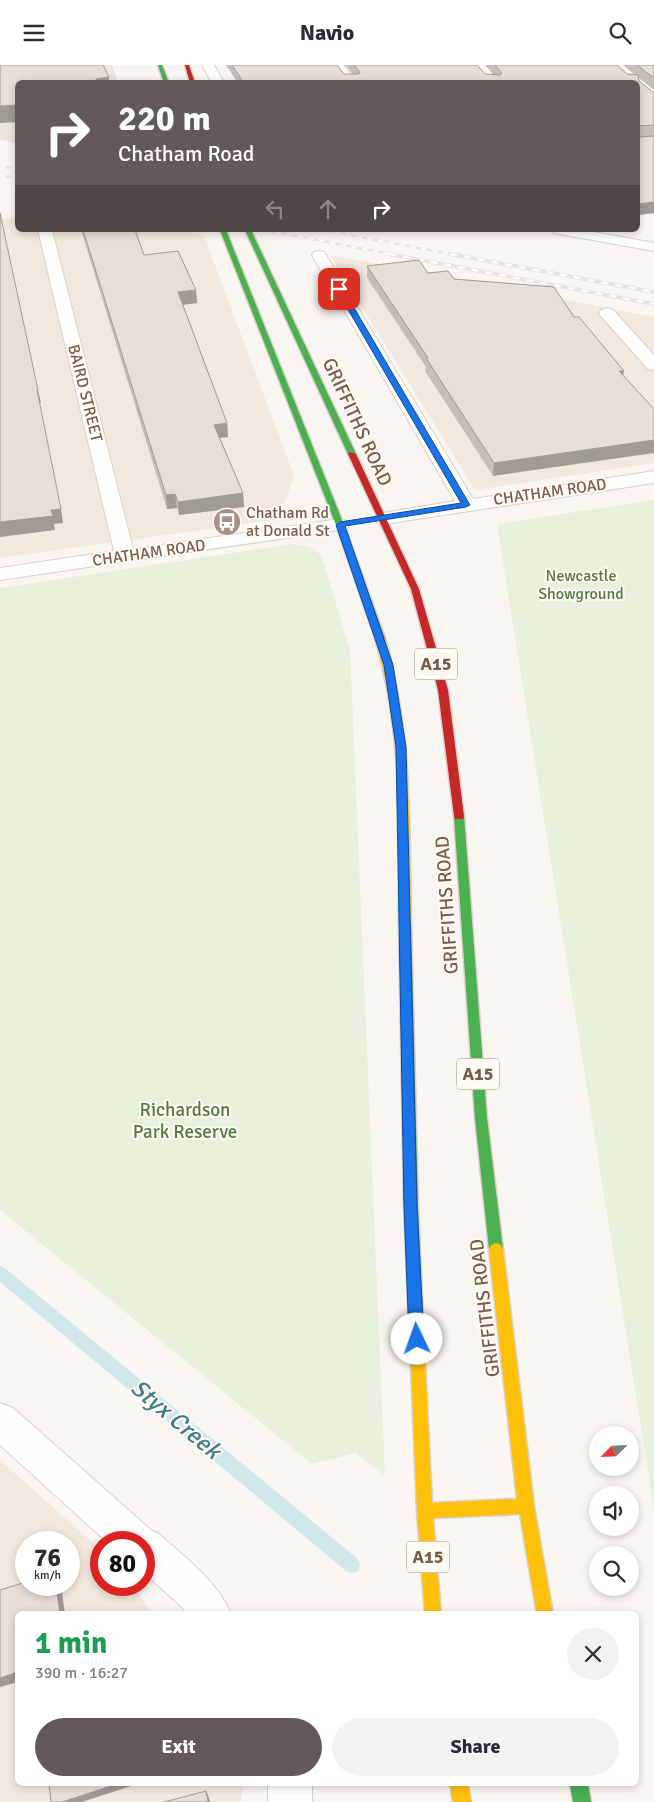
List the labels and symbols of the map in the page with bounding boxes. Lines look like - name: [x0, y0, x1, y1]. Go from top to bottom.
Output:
- pin: [318, 268, 360, 310]
- street label: BAIRD STREET: [63, 342, 107, 444]
- street label: GRIFFITHS ROAD: [317, 354, 397, 490]
- street label: CHATHAM ROAD: [492, 474, 608, 510]
- place label: Chatham Rd at Donald St: [246, 503, 330, 541]
- bus stop icon: Chatham Rd at Donald St: [212, 507, 242, 537]
- street label: CHATHAM ROAD: [91, 535, 207, 571]
- park label: Newcastle Showground: [538, 566, 624, 604]
- road number: A15: [415, 649, 457, 679]
- street label: GRIFFITHS ROAD: [430, 835, 464, 975]
- road number: A15: [457, 1059, 499, 1089]
- park label: Richardson Park Reserve: [133, 1098, 237, 1144]
- street label: GRIFFITHS ROAD: [465, 1238, 505, 1378]
- position arrow: [390, 1312, 442, 1364]
- water label: Styx Creek: [125, 1373, 229, 1467]
- north arrow: [589, 1426, 639, 1476]
- speed limit sign: 80: [90, 1531, 155, 1596]
- road number: A15: [407, 1541, 449, 1573]

